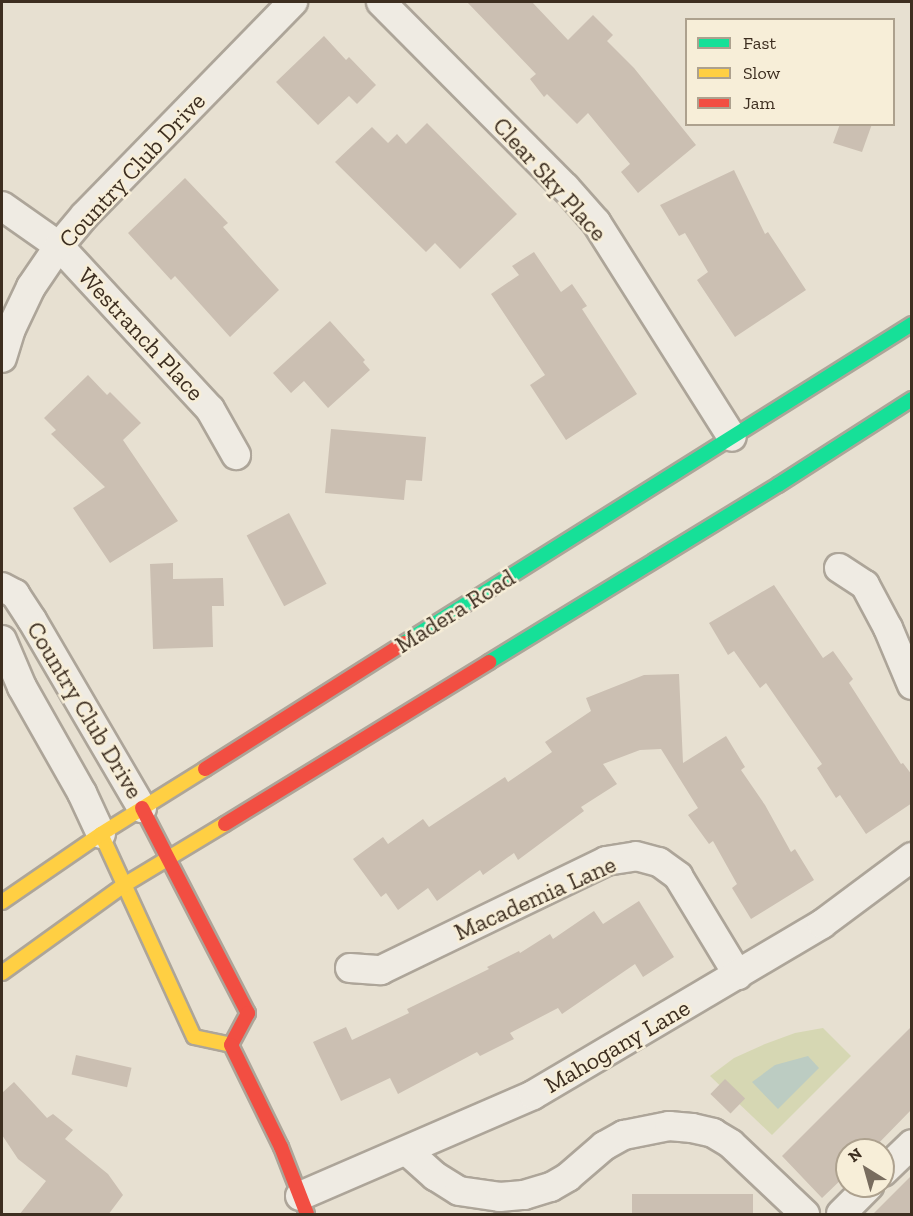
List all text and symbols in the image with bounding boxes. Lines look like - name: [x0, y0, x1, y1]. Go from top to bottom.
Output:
- legend: [685, 18, 895, 126]
- text: Fast: [743, 32, 776, 54]
- text: Slow: [743, 62, 780, 84]
- street label: Country Club Drive: [53, 86, 211, 254]
- text: Jam: [743, 92, 775, 114]
- street label: Clear Sky Place: [487, 111, 613, 247]
- street label: Westranch Place: [72, 261, 210, 407]
- street label: Madera Road: [390, 563, 520, 659]
- street label: Country Club Drive: [21, 616, 149, 804]
- street label: Macademia Lane: [450, 849, 620, 947]
- street label: Mahogany Lane: [539, 993, 695, 1099]
- north arrow: [835, 1138, 895, 1198]
- text: N: [844, 1144, 866, 1166]

